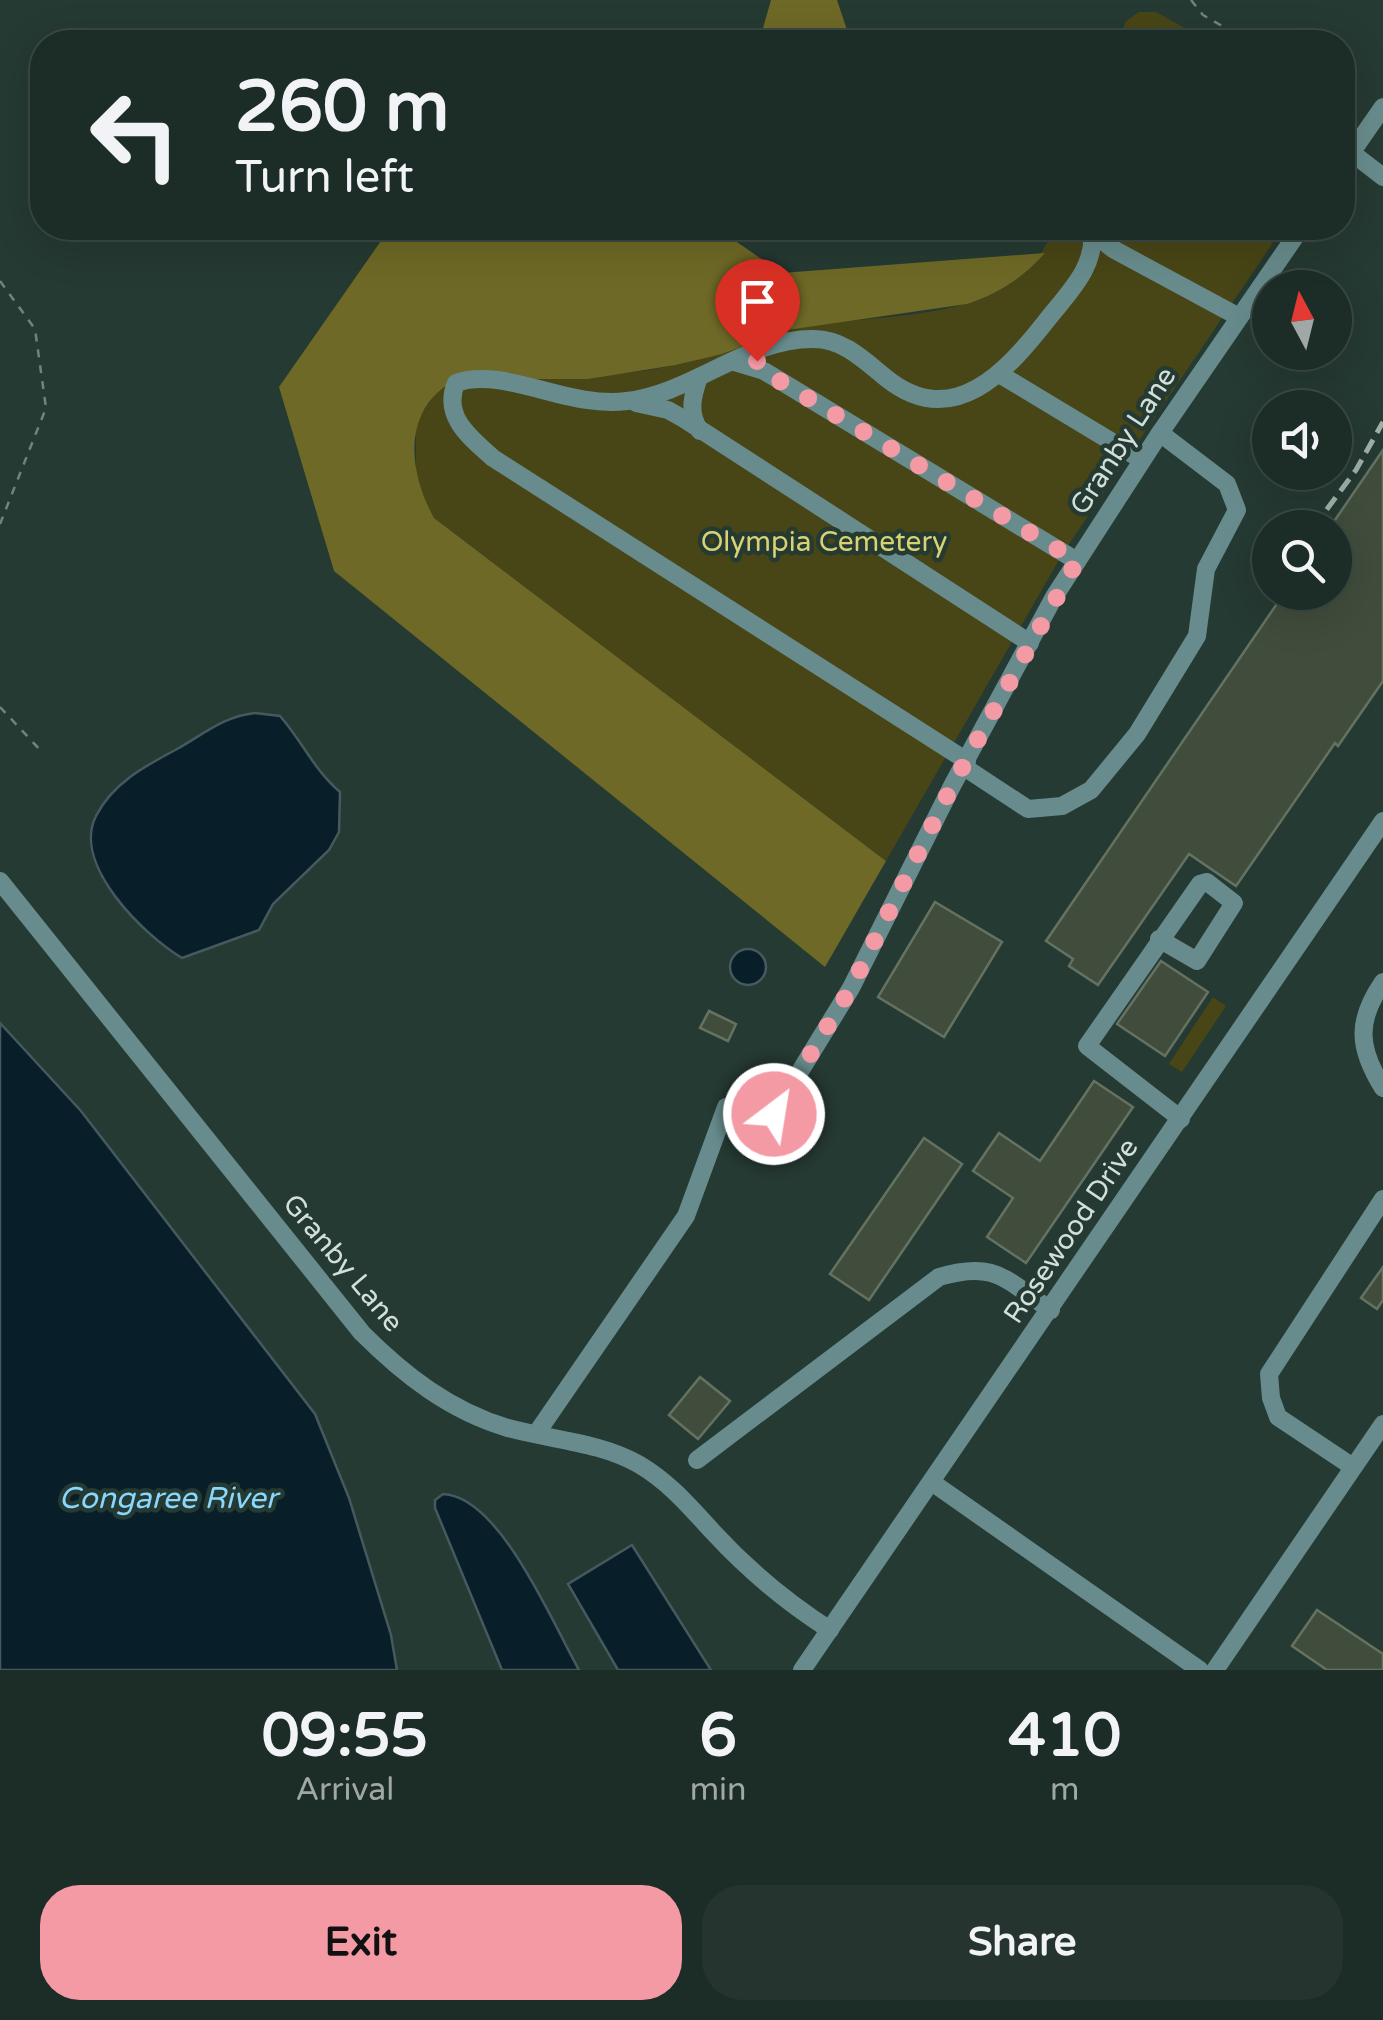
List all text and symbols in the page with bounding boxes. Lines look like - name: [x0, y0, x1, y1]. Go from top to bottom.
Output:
- text: 260 m: [235, 66, 449, 150]
- icon: left: [70, 70, 200, 200]
- text: Turn left: [235, 151, 414, 205]
- pin: [715, 259, 800, 362]
- north arrow: [1252, 270, 1352, 370]
- map controls: [1252, 270, 1352, 610]
- icon: arrive: [730, 274, 785, 329]
- street label: Granby Lane: [1063, 361, 1183, 521]
- button: sound: [1252, 390, 1352, 490]
- button: search: [1252, 510, 1352, 610]
- park label: Olympia Cemetery: [701, 525, 947, 559]
- position arrow: [722, 1062, 826, 1166]
- street label: Rosewood Drive: [996, 1132, 1146, 1330]
- street label: Granby Lane: [276, 1187, 410, 1339]
- water label: Congaree River: [59, 1480, 281, 1517]
- text: 09:55: [262, 1700, 428, 1772]
- text: 6: [699, 1700, 737, 1772]
- text: 410: [1008, 1700, 1121, 1772]
- text: Arrival: [295, 1771, 394, 1809]
- text: min: [690, 1771, 747, 1809]
- text: m: [1050, 1771, 1079, 1809]
- button: Exit: [40, 1885, 682, 2000]
- button: Share: [702, 1885, 1343, 2000]

